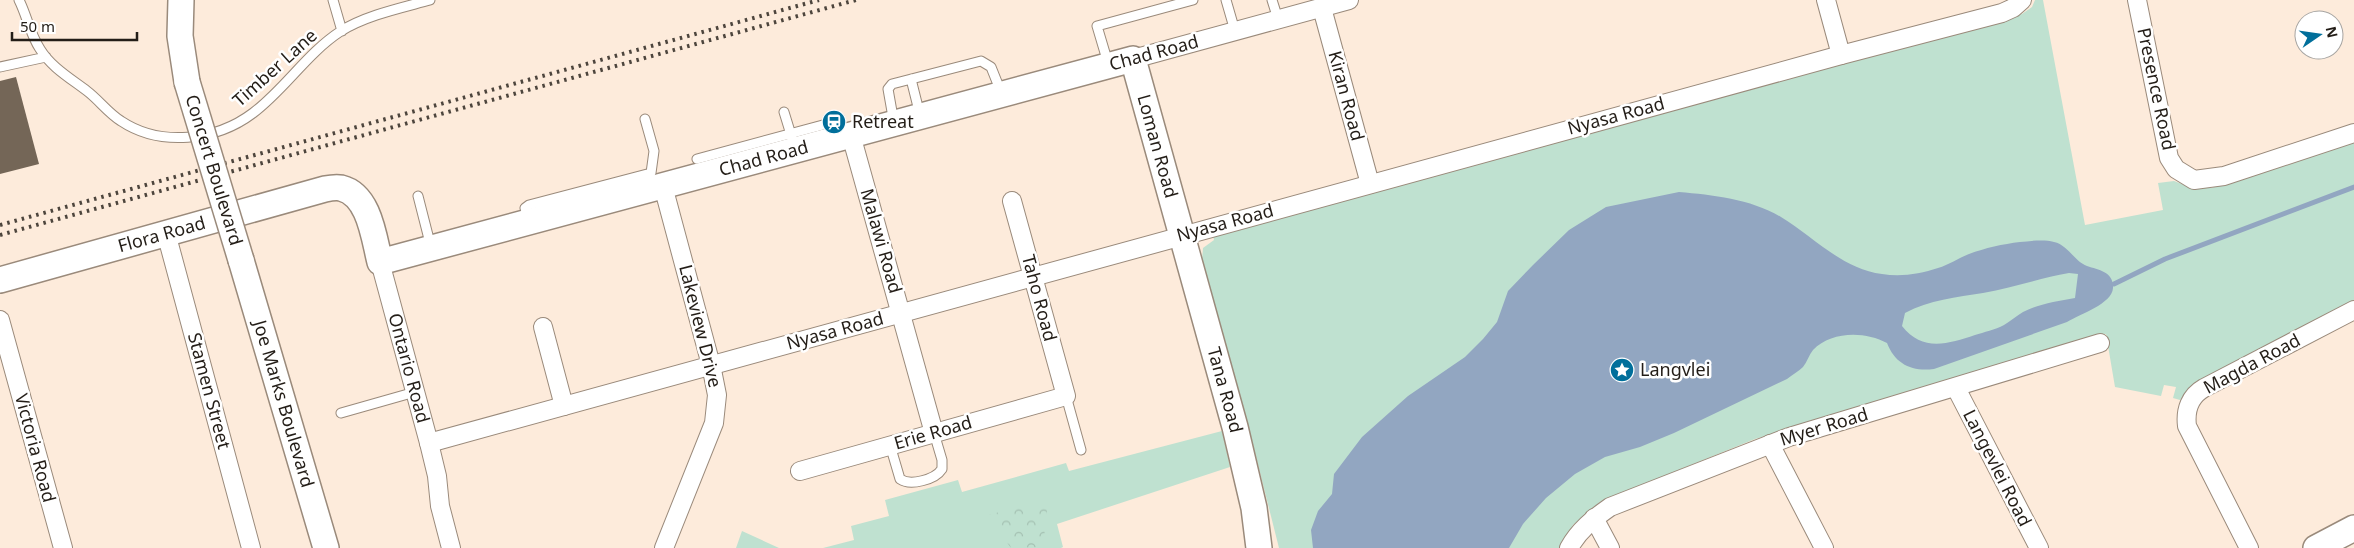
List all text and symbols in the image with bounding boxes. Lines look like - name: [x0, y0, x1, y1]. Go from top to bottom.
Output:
- scale bar: [12, 10, 138, 42]
- north arrow: [2294, 10, 2344, 60]
- text: 50 m: [20, 16, 55, 36]
- street label: Timber Lane: [227, 23, 322, 112]
- text: N: [2322, 24, 2343, 40]
- street label: Presence Road: [2132, 25, 2182, 152]
- street label: Chad Road: [1106, 29, 1201, 75]
- street label: Kiran Road: [1323, 48, 1370, 143]
- street label: Concert Boulevard: [180, 91, 249, 248]
- street label: Loman Road: [1132, 91, 1184, 200]
- street label: Nyasa Road: [1565, 91, 1667, 140]
- station icon: Retreat: [821, 109, 847, 135]
- place label: Retreat: [852, 109, 914, 133]
- street label: Chad Road: [716, 134, 811, 181]
- street label: Malawi Road: [856, 186, 908, 296]
- street label: Nyasa Road: [1174, 198, 1276, 247]
- street label: Flora Road: [115, 210, 208, 257]
- street label: Taho Road: [1017, 252, 1063, 344]
- street label: Lakeview Drive: [674, 262, 728, 390]
- street label: Nyasa Road: [784, 306, 886, 355]
- street label: Ontario Road: [383, 310, 436, 425]
- street label: Joe Marks Boulevard: [248, 315, 320, 490]
- street label: Magda Road: [2199, 327, 2304, 399]
- street label: Stamen Street: [183, 330, 237, 452]
- street label: Tana Road: [1202, 344, 1249, 435]
- place icon: Langvlei: [1609, 357, 1635, 383]
- place label: Langvlei: [1640, 357, 1710, 381]
- street label: Victoria Road: [10, 391, 62, 505]
- street label: Myer Road: [1777, 401, 1871, 451]
- street label: Langevlei Road: [1958, 405, 2038, 530]
- street label: Erie Road: [891, 409, 975, 455]

